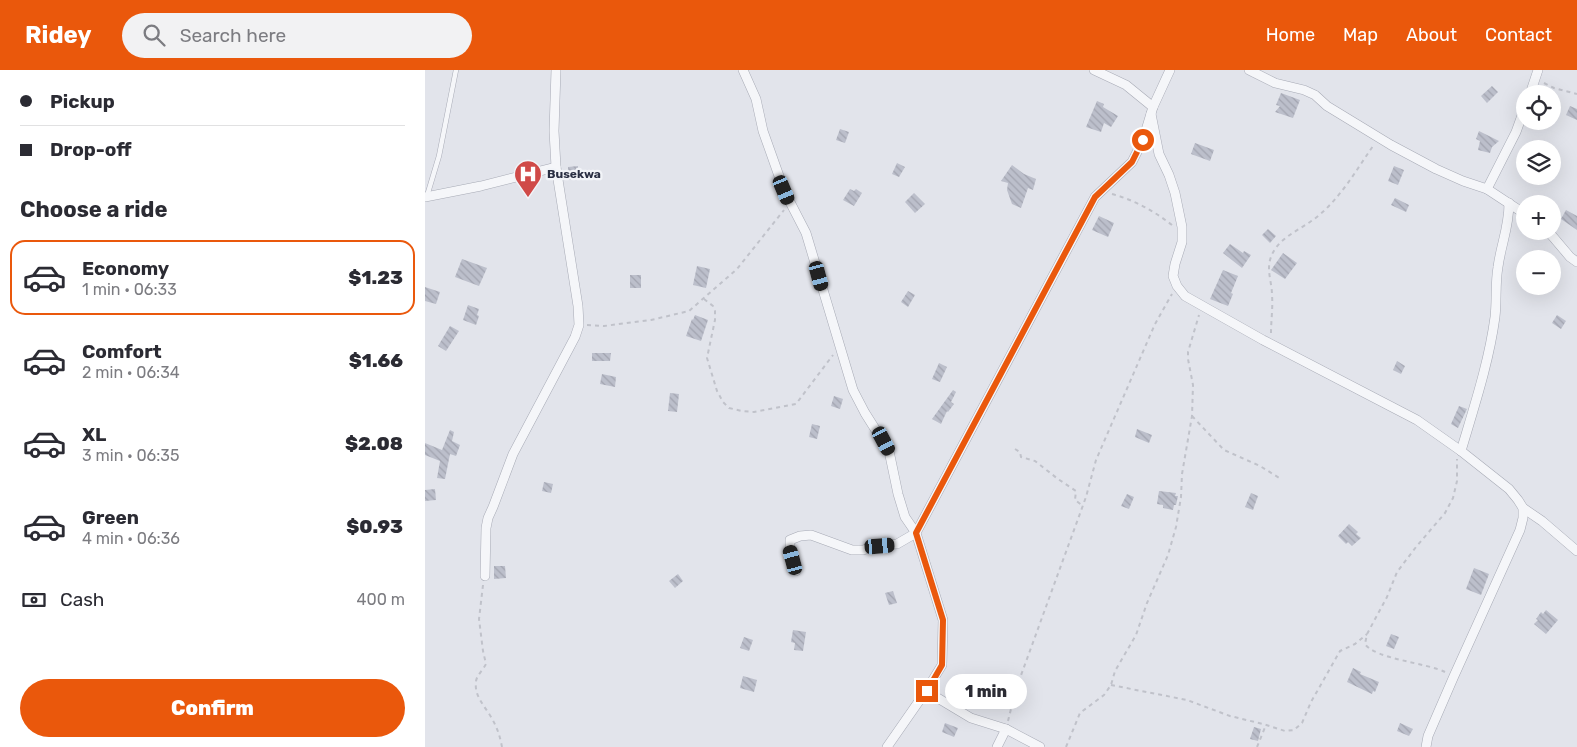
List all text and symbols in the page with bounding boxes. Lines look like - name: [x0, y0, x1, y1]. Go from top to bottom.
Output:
- search box: [122, 13, 472, 58]
- text: Ridey: [25, 21, 92, 49]
- icon: search: [140, 21, 168, 49]
- text: Search here: [180, 24, 286, 47]
- text: Home: [1266, 24, 1315, 46]
- text: Map: [1343, 24, 1378, 46]
- text: About: [1406, 24, 1457, 46]
- text: Contact: [1485, 24, 1552, 46]
- map controls: [1516, 85, 1561, 295]
- button: locate: [1516, 85, 1561, 130]
- text: Pickup: [50, 90, 115, 113]
- route start: [1132, 129, 1154, 151]
- text: Drop-off: [50, 138, 132, 161]
- button: layers: [1516, 140, 1561, 185]
- hospital icon: Busekwa: [513, 159, 543, 198]
- place label: Busekwa: [547, 167, 601, 181]
- car: [771, 173, 796, 207]
- button: +: [1516, 195, 1561, 240]
- text: Choose a ride: [20, 196, 167, 223]
- button: −: [1516, 250, 1561, 295]
- icon: car: [22, 255, 67, 300]
- text: Economy: [82, 257, 169, 280]
- car: [807, 260, 830, 292]
- text: $1.23: [348, 266, 403, 289]
- text: 1 min · 06:33: [82, 280, 177, 299]
- icon: car: [22, 338, 67, 383]
- text: Comfort: [82, 340, 162, 363]
- text: $1.66: [349, 349, 403, 372]
- text: 2 min · 06:34: [82, 363, 180, 382]
- icon: car: [22, 421, 67, 466]
- text: XL: [82, 423, 106, 446]
- car: [870, 424, 897, 458]
- text: $2.08: [345, 432, 403, 455]
- text: 3 min · 06:35: [82, 446, 179, 465]
- icon: car: [22, 504, 67, 549]
- text: Green: [82, 506, 139, 529]
- text: $0.93: [346, 515, 403, 538]
- text: 4 min · 06:36: [82, 529, 180, 548]
- car: [864, 537, 895, 555]
- car: [781, 544, 804, 576]
- icon: cash: [20, 586, 48, 614]
- text: Cash: [60, 588, 104, 611]
- text: 400 m: [357, 590, 405, 609]
- callout: 1 min: [945, 674, 1027, 708]
- button: Confirm: [20, 679, 405, 737]
- route end: [916, 680, 938, 702]
- text: 1 min: [965, 682, 1007, 701]

